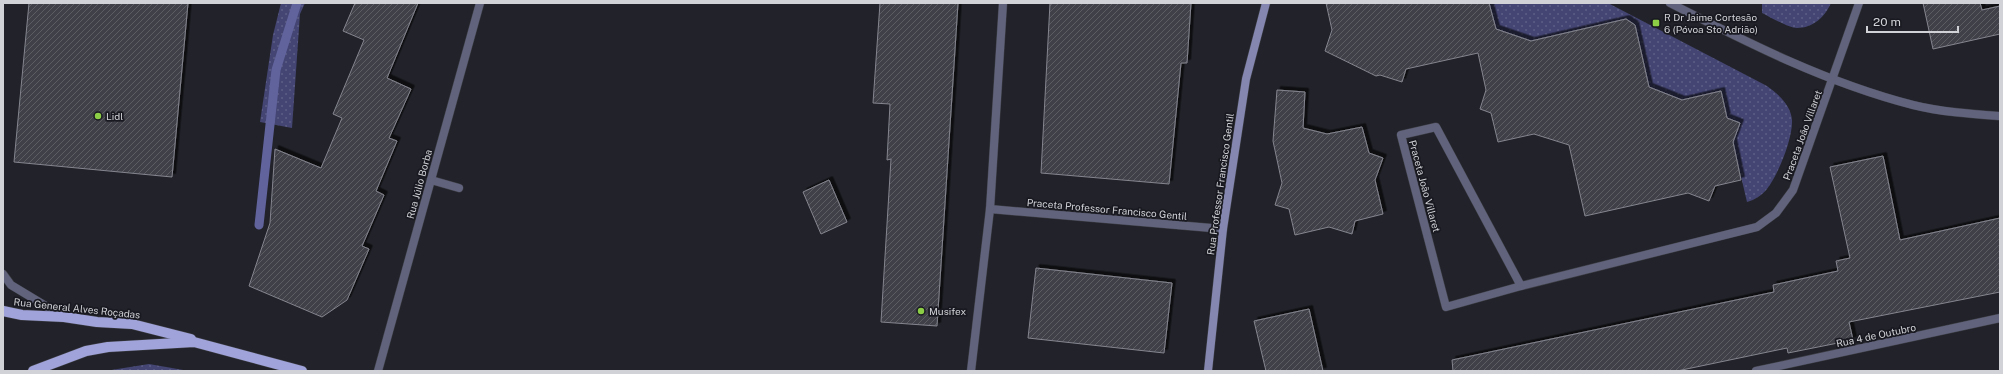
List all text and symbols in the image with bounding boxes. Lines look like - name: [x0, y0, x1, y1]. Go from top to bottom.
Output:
- scale bar: [1867, 8, 1958, 34]
- place label: R Dr Jaime Cortesão 6 (Póvoa Sto Adrião): [1664, 11, 1758, 35]
- text: 20 m: [1873, 15, 1901, 29]
- marker: R Dr Jaime Cortesão 6 (Póvoa Sto Adrião): [1651, 18, 1661, 28]
- street label: Praceta João Villaret: [1780, 88, 1824, 182]
- place label: Lidl: [106, 110, 123, 122]
- marker: Lidl: [93, 111, 103, 121]
- street label: Rua Professor Francisco Gentil: [1204, 112, 1236, 256]
- street label: Praceta João Villaret: [1407, 139, 1443, 233]
- street label: Rua Júlio Borba: [404, 148, 434, 220]
- street label: Praceta Professor Francisco Gentil: [1026, 196, 1188, 222]
- street label: Rua General Alves Roçadas: [13, 295, 141, 321]
- place label: Musifex: [929, 305, 966, 317]
- marker: Musifex: [916, 306, 926, 316]
- street label: Rua 4 de Outubro: [1835, 321, 1917, 349]

